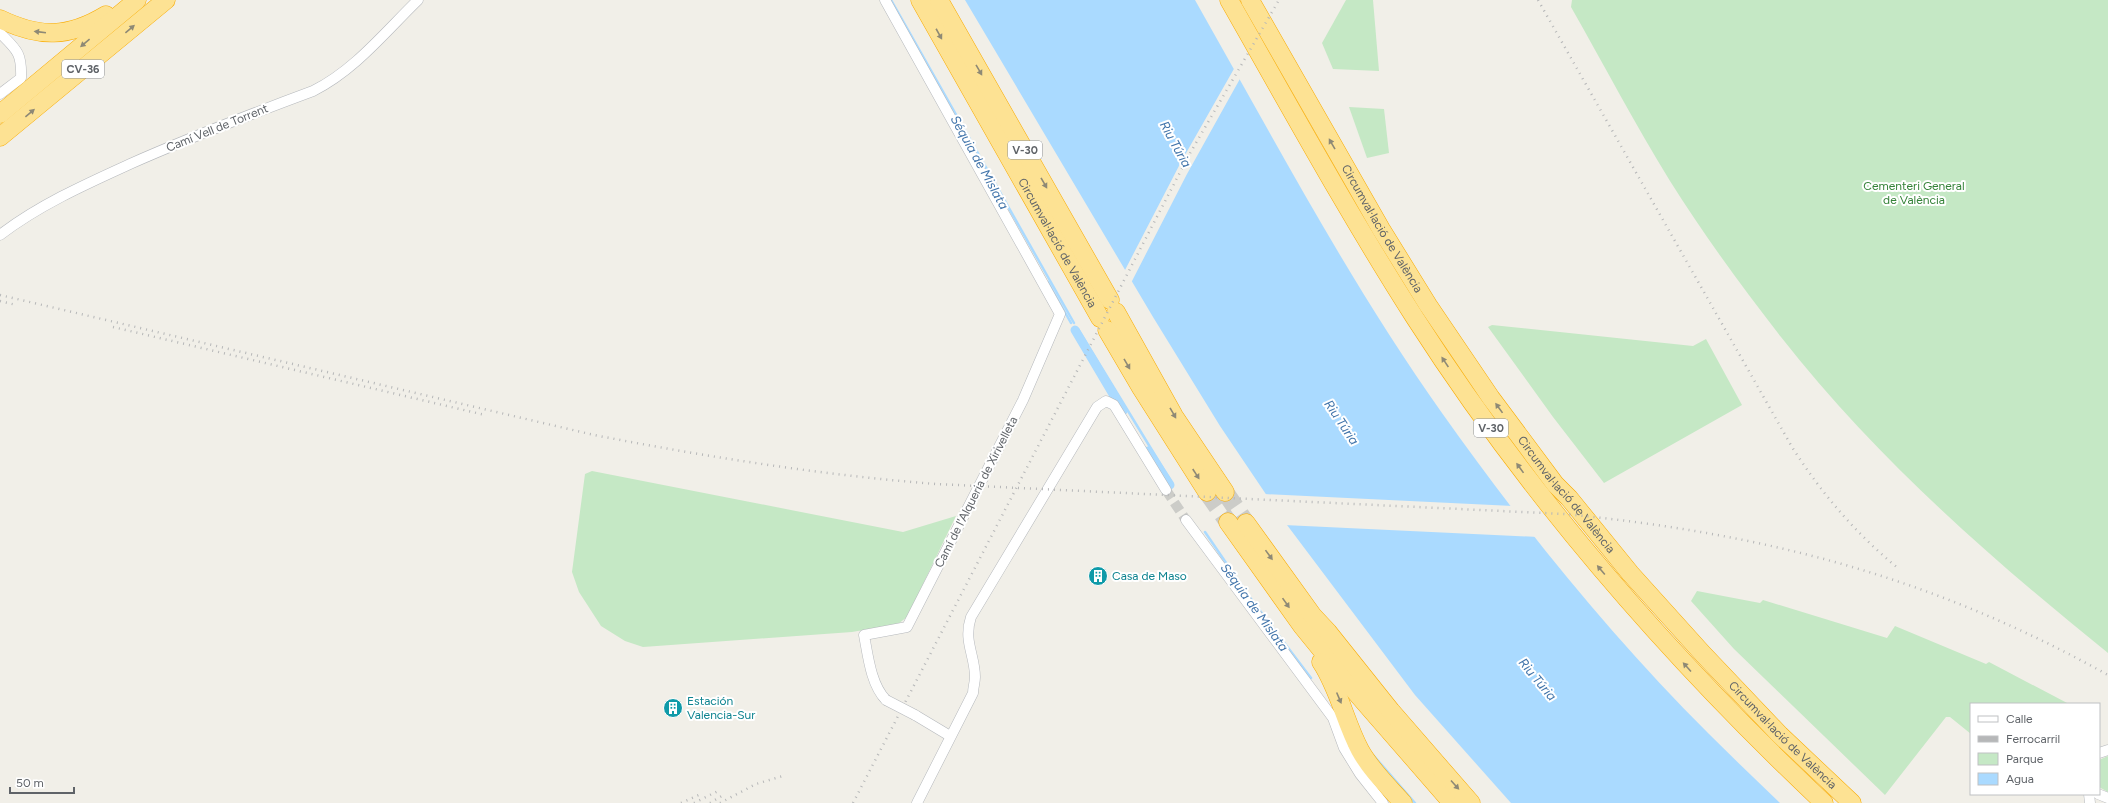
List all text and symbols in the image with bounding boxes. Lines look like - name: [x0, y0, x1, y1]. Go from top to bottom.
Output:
- one-way arrow: [125, 25, 136, 34]
- one-way arrow: [936, 28, 943, 40]
- one-way arrow: [33, 29, 46, 36]
- one-way arrow: [80, 38, 91, 47]
- road number: CV-36: [62, 60, 104, 78]
- one-way arrow: [976, 65, 983, 76]
- street label: Camí Vell de Torrent: [164, 101, 270, 155]
- one-way arrow: [25, 108, 36, 117]
- water label: Séquia de Mislata: [948, 113, 1012, 212]
- water label: Riu Túria: [1157, 119, 1195, 170]
- one-way arrow: [1329, 138, 1336, 150]
- road number: V-30: [1008, 141, 1042, 159]
- street label: Circumval·lació de València: [1339, 162, 1426, 295]
- street label: Circumval·lació de València: [1015, 176, 1100, 310]
- one-way arrow: [1040, 178, 1047, 189]
- park label: Cementeri General de València: [1863, 179, 1965, 207]
- one-way arrow: [1441, 357, 1449, 367]
- one-way arrow: [1123, 358, 1130, 370]
- water label: Riu Túria: [1321, 397, 1362, 448]
- one-way arrow: [1495, 403, 1503, 413]
- one-way arrow: [1169, 407, 1176, 419]
- street label: Camí de l'Alqueria de Xirivelleta: [932, 414, 1020, 570]
- road number: V-30: [1474, 419, 1508, 437]
- street label: Circumval·lació de València: [1515, 433, 1618, 556]
- one-way arrow: [1516, 462, 1524, 473]
- one-way arrow: [1192, 469, 1200, 479]
- one-way arrow: [1265, 549, 1273, 560]
- water label: Séquia de Mislata: [1218, 560, 1292, 655]
- one-way arrow: [1596, 564, 1605, 575]
- building icon: Casa de Maso: [1087, 565, 1109, 587]
- place label: Casa de Maso: [1112, 569, 1187, 583]
- one-way arrow: [1282, 598, 1290, 608]
- water label: Riu Túria: [1516, 655, 1560, 704]
- one-way arrow: [1682, 662, 1691, 672]
- street label: Circumval·lació de València: [1726, 678, 1840, 792]
- one-way arrow: [1336, 693, 1342, 705]
- place label: Estación Valencia-Sur: [687, 694, 755, 722]
- building icon: Estación Valencia-Sur: [662, 697, 684, 719]
- legend: [1970, 703, 2100, 795]
- text: Calle: [2006, 712, 2033, 726]
- text: Ferrocarril: [2006, 732, 2060, 746]
- text: Parque: [2006, 752, 2044, 766]
- scale bar: [10, 769, 74, 795]
- text: Agua: [2006, 772, 2034, 786]
- text: 50 m: [16, 776, 44, 790]
- one-way arrow: [1450, 780, 1459, 791]

